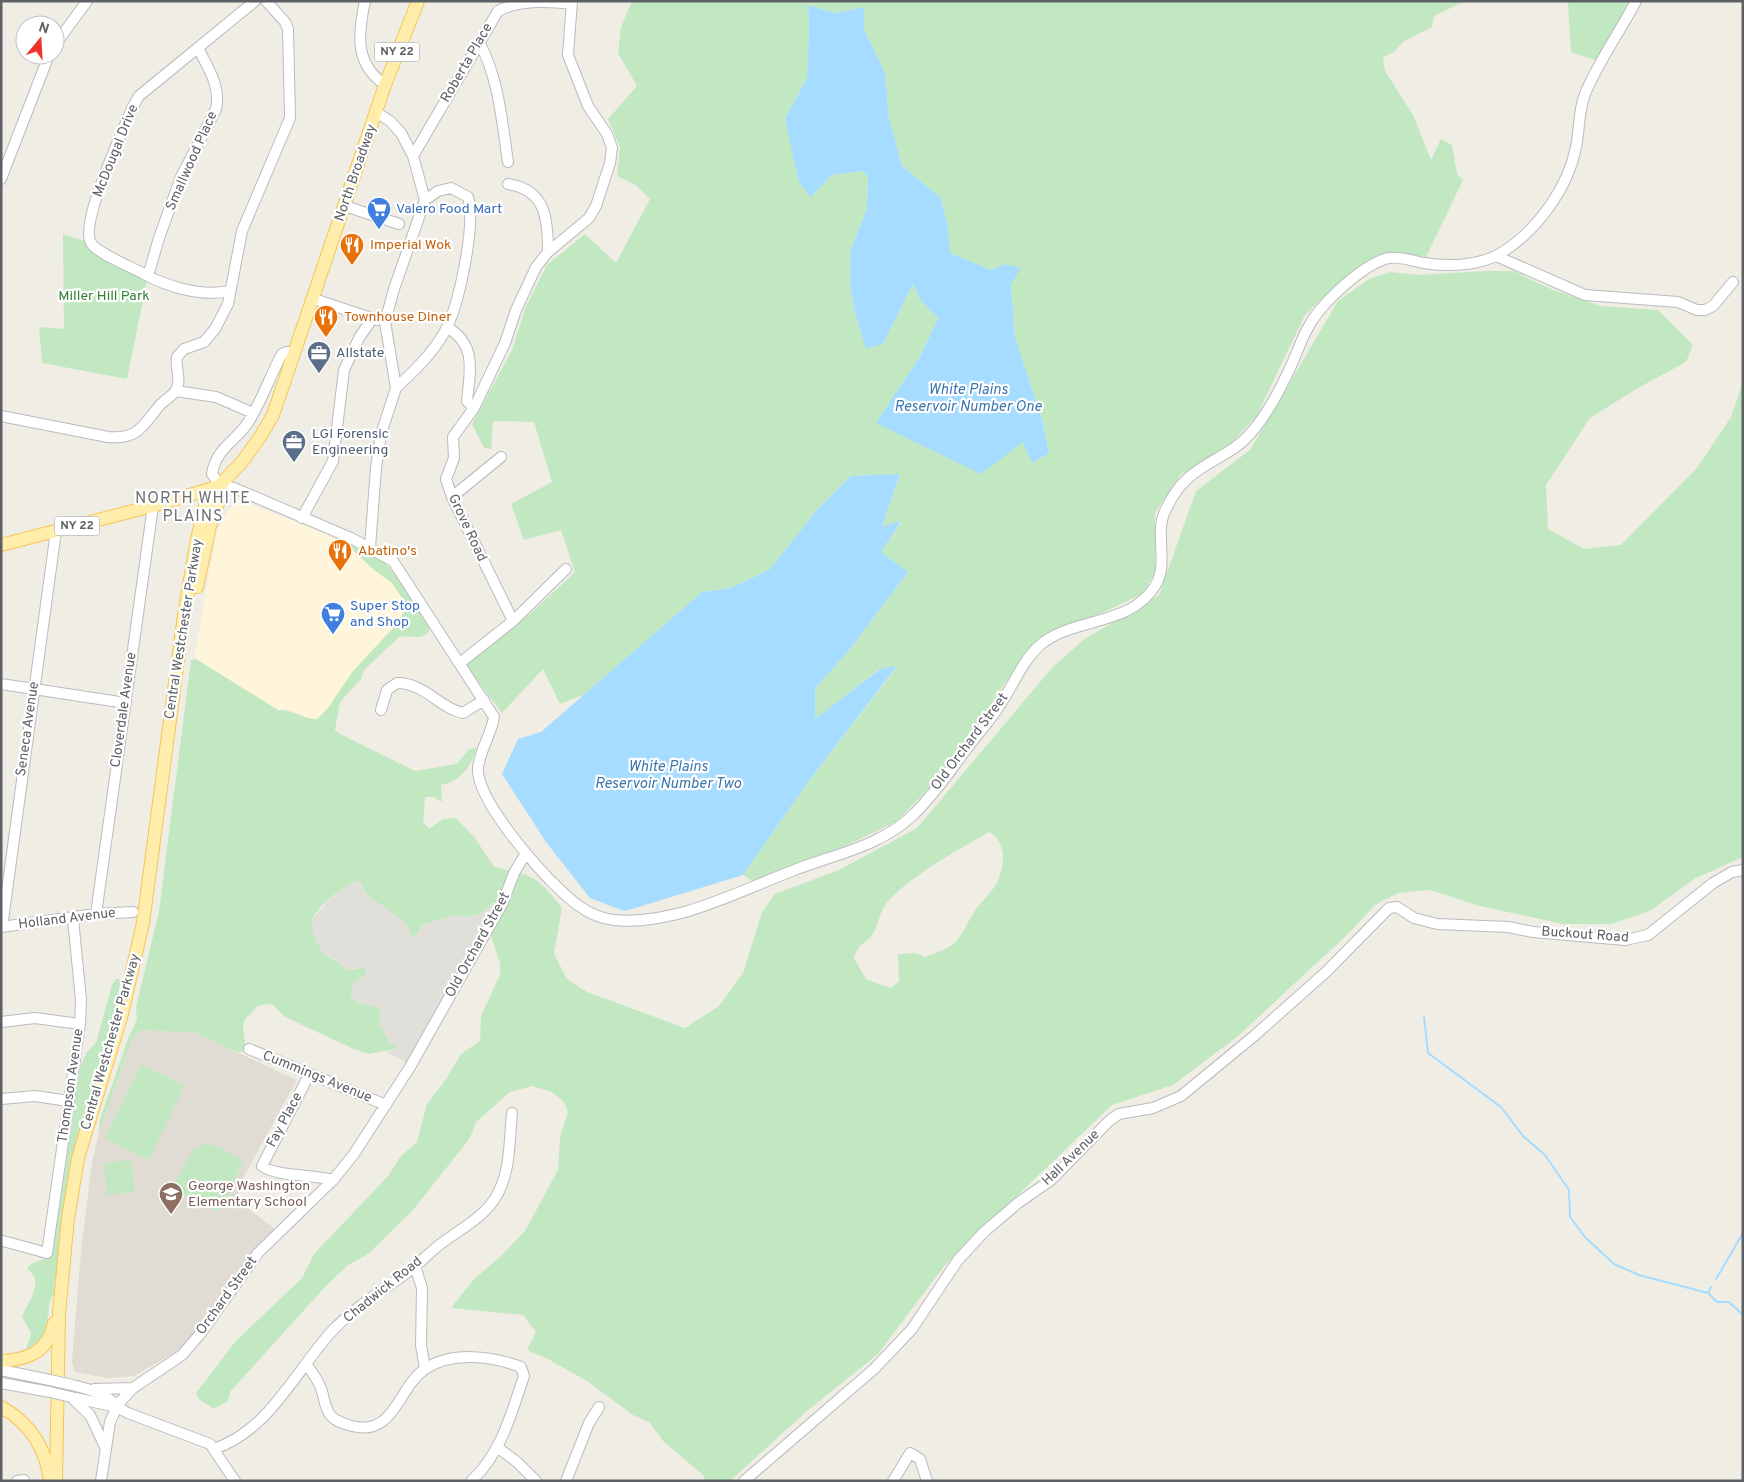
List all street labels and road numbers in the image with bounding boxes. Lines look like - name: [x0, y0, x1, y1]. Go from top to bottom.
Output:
- street label: Roberta Place: [437, 20, 497, 106]
- road number: NY 22: [374, 42, 420, 62]
- street label: McDougal Drive: [90, 102, 142, 200]
- street label: Smallwood Place: [163, 109, 221, 213]
- street label: North Broadway: [331, 122, 381, 224]
- street label: Grove Road: [444, 491, 490, 565]
- road number: NY 22: [54, 516, 100, 536]
- street label: Central Westchester Parkway: [161, 537, 207, 721]
- street label: Cloverdale Avenue: [107, 651, 141, 769]
- street label: Seneca Avenue: [13, 681, 43, 777]
- street label: Old Orchard Street: [928, 690, 1012, 794]
- street label: Old Orchard Street: [442, 889, 514, 1001]
- street label: Holland Avenue: [17, 905, 117, 933]
- street label: Buckout Road: [1541, 923, 1629, 947]
- street label: Central Westchester Parkway: [78, 952, 144, 1132]
- street label: Thompson Avenue: [55, 1028, 87, 1144]
- street label: Cummings Avenue: [260, 1047, 374, 1107]
- street label: Fay Place: [264, 1090, 306, 1150]
- street label: Hall Avenue: [1039, 1126, 1103, 1190]
- street label: Chadwick Road: [340, 1253, 426, 1327]
- street label: Orchard Street: [193, 1254, 261, 1338]

